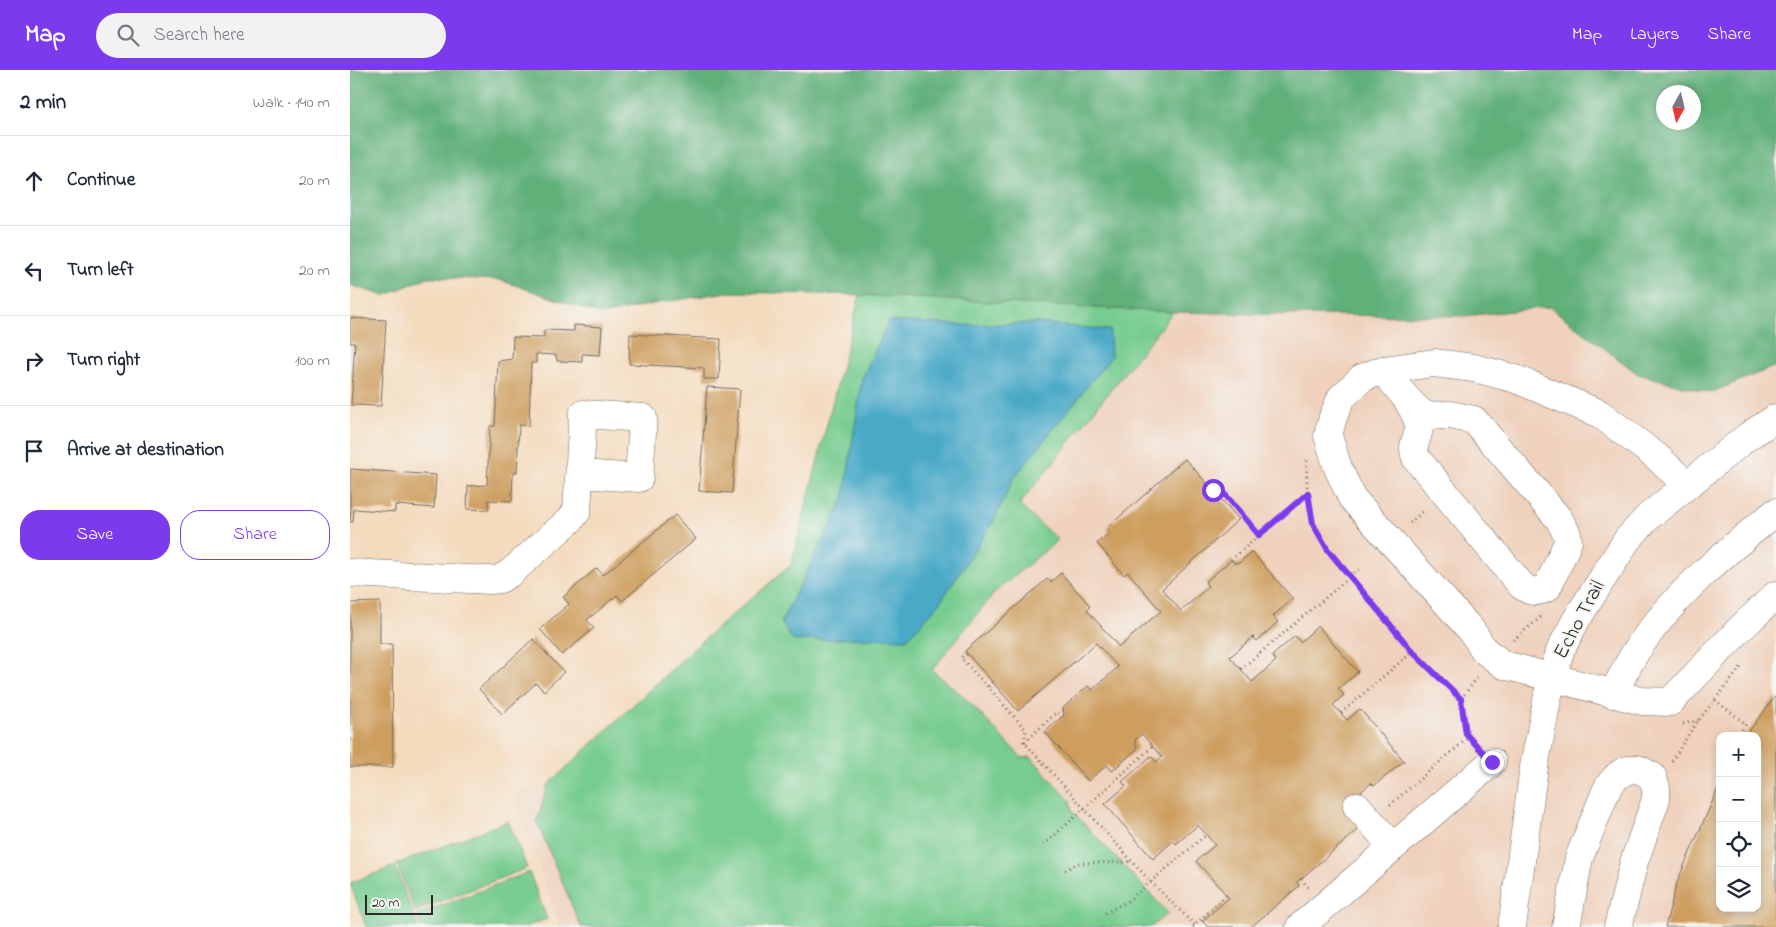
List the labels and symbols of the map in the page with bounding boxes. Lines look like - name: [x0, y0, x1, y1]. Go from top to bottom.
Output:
- north arrow: [1656, 85, 1701, 130]
- route start: [1202, 479, 1225, 502]
- street label: Echo Trail: [1547, 575, 1613, 665]
- route end: [1481, 751, 1504, 774]
- scale bar: [365, 892, 432, 915]

